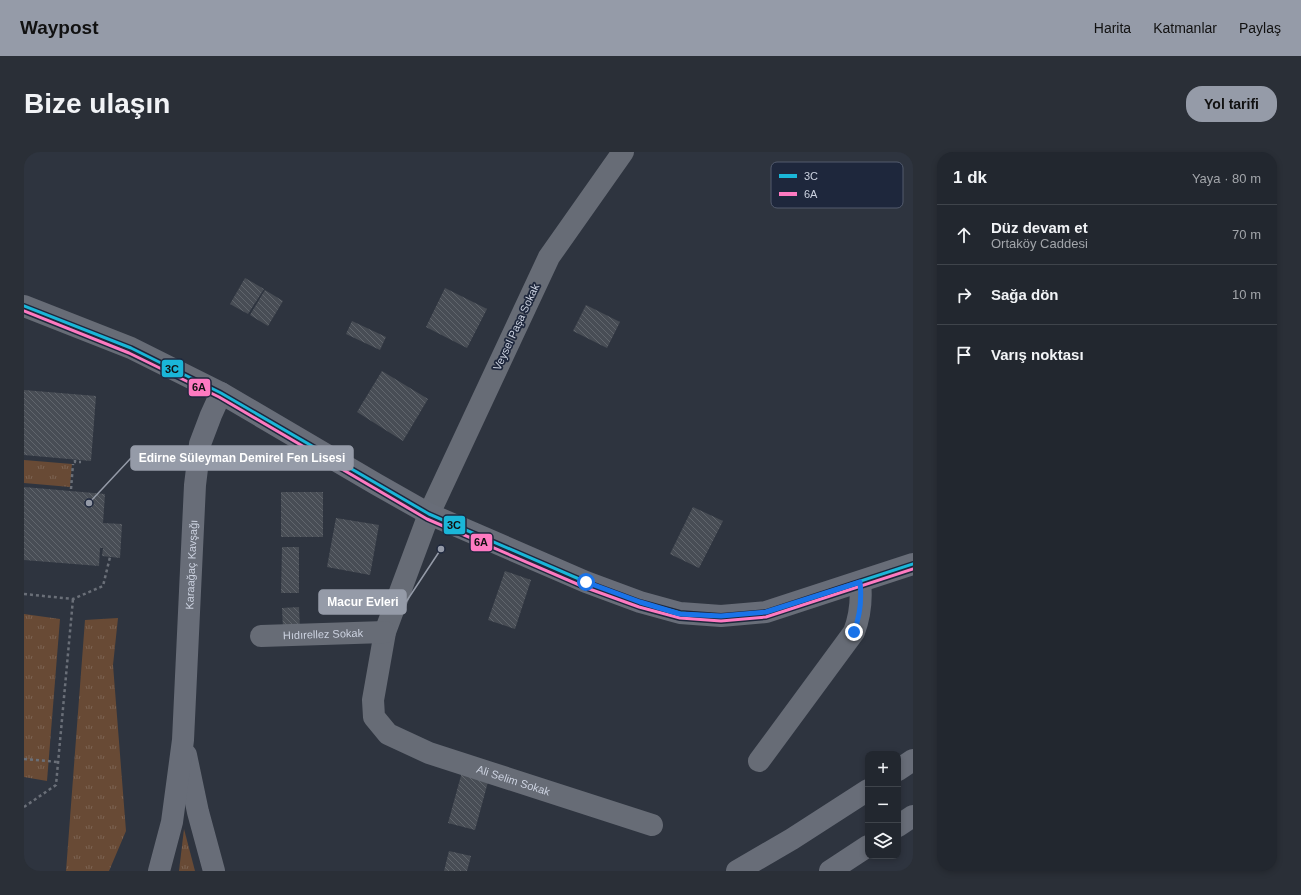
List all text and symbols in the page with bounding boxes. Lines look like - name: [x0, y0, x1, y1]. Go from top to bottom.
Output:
- text: Waypost: [20, 17, 98, 38]
- text: Harita: [1094, 20, 1131, 36]
- text: Katmanlar: [1153, 20, 1217, 36]
- text: Paylaş: [1239, 20, 1281, 36]
- button: Yol tarifi: [1186, 86, 1277, 122]
- text: Bize ulaşın: [24, 88, 170, 119]
- legend: [771, 162, 903, 208]
- text: 1 dk: [953, 168, 987, 187]
- text: 3C: [804, 170, 818, 182]
- text: Yaya · 80 m: [1192, 171, 1261, 186]
- text: 6A: [804, 188, 818, 200]
- text: Düz devam et: [991, 219, 1088, 236]
- icon: ahead: [953, 224, 975, 246]
- text: 70 m: [1232, 227, 1261, 242]
- text: Ortaköy Caddesi: [991, 236, 1088, 251]
- street label: Veysel Paşa Sokak: [491, 281, 542, 372]
- icon: right: [953, 284, 975, 306]
- text: Sağa dön: [991, 286, 1059, 303]
- text: 10 m: [1232, 287, 1261, 302]
- icon: arrive: [953, 344, 975, 366]
- text: Varış noktası: [991, 346, 1084, 363]
- line badge: 3C: [161, 359, 184, 378]
- text: 3C: [165, 363, 179, 375]
- line badge: 6A: [188, 378, 211, 397]
- text: 6A: [192, 381, 206, 393]
- callout: Edirne Süleyman Demirel Fen Lisesi: [131, 446, 353, 470]
- text: Edirne Süleyman Demirel Fen Lisesi: [139, 451, 345, 465]
- line badge: 3C: [443, 515, 466, 535]
- street label: Karaağaç Kavşağı: [183, 519, 199, 610]
- text: 3C: [447, 519, 461, 531]
- line badge: 6A: [470, 533, 493, 552]
- text: 6A: [474, 536, 488, 548]
- route start: [577, 573, 595, 591]
- callout: Macur Evleri: [319, 590, 406, 614]
- text: Macur Evleri: [327, 595, 399, 609]
- route end: [845, 623, 863, 641]
- street label: Hıdırellez Sokak: [283, 627, 364, 641]
- map controls: [865, 751, 901, 859]
- button: +: [865, 751, 901, 787]
- street label: Ali Selim Sokak: [475, 763, 552, 798]
- button: −: [865, 787, 901, 823]
- button: layers: [865, 823, 901, 859]

